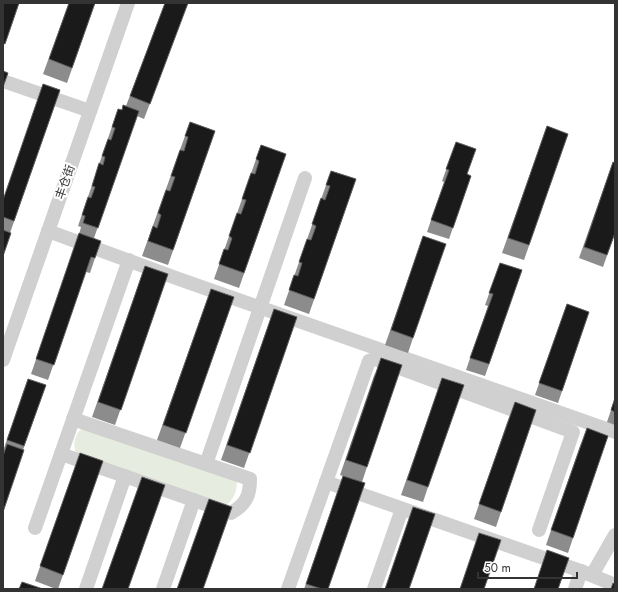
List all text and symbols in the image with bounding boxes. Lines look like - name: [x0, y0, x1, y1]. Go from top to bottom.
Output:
- street label: 丰仓街: [51, 162, 79, 202]
- scale bar: [478, 554, 577, 580]
- text: 50 m: [484, 559, 511, 577]

